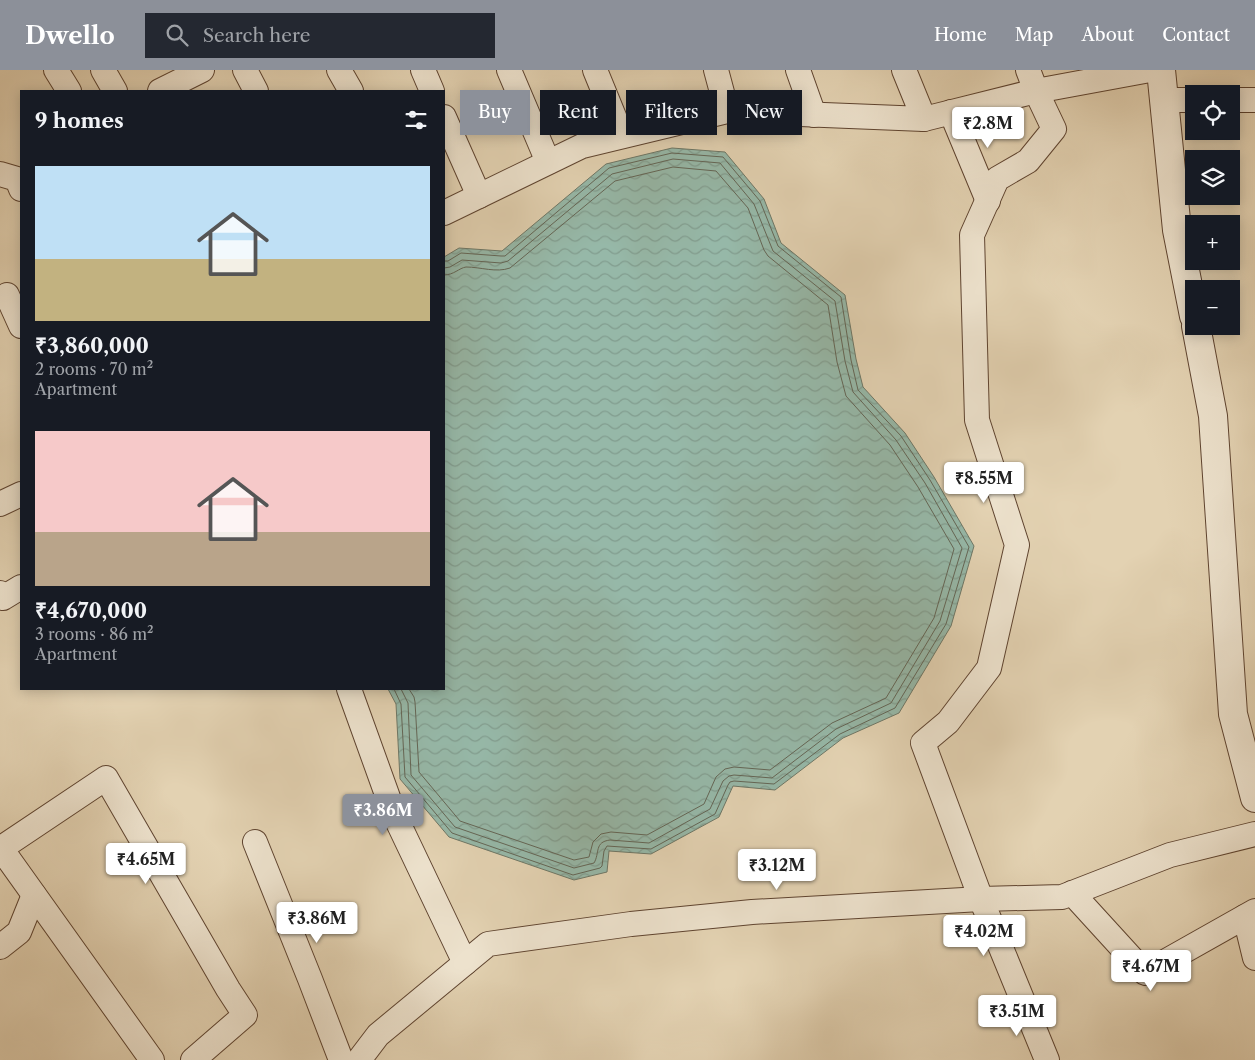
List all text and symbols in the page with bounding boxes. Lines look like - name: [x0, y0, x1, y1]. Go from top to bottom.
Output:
- search box: [145, 13, 495, 58]
- text: Dwello: [25, 21, 115, 50]
- icon: search: [163, 21, 191, 49]
- text: Search here: [203, 24, 310, 47]
- text: Home: [934, 24, 987, 46]
- text: Map: [1015, 24, 1053, 46]
- text: About: [1081, 24, 1134, 46]
- text: Contact: [1162, 24, 1230, 46]
- map controls: [1185, 85, 1240, 335]
- button: locate: [1185, 85, 1240, 140]
- chip: Buy: [460, 90, 530, 135]
- chip: Rent: [540, 90, 616, 135]
- chip: Filters: [626, 90, 717, 135]
- chip: New: [727, 90, 802, 135]
- icon: filters: [402, 106, 430, 134]
- pin: ₹2.8M: [953, 106, 1023, 149]
- text: 9 homes: [35, 108, 124, 133]
- text: ₹2.8M: [963, 113, 1013, 133]
- button: layers: [1185, 150, 1240, 205]
- icon: home: [188, 199, 278, 289]
- button: +: [1185, 215, 1240, 270]
- button: −: [1185, 280, 1240, 335]
- text: ₹3,860,000: [35, 333, 149, 358]
- text: 2 rooms · 70 m²: [35, 359, 153, 379]
- text: Apartment: [35, 379, 117, 399]
- pin: ₹8.55M: [943, 462, 1025, 504]
- icon: home: [188, 464, 278, 554]
- text: ₹8.55M: [955, 468, 1013, 488]
- text: ₹4,670,000: [35, 598, 147, 623]
- text: 3 rooms · 86 m²: [35, 624, 154, 644]
- text: Apartment: [35, 644, 117, 664]
- pin: ₹3.86M: [342, 794, 424, 836]
- text: ₹3.86M: [353, 800, 413, 820]
- pin: ₹4.65M: [105, 842, 187, 885]
- pin: ₹3.12M: [736, 848, 818, 891]
- text: ₹4.65M: [117, 849, 175, 869]
- text: ₹3.12M: [749, 855, 805, 875]
- pin: ₹3.86M: [276, 902, 358, 944]
- text: ₹3.86M: [287, 908, 347, 928]
- pin: ₹4.02M: [943, 914, 1025, 957]
- text: ₹4.02M: [954, 921, 1014, 941]
- pin: ₹4.67M: [1110, 950, 1192, 992]
- text: ₹4.67M: [1122, 956, 1180, 976]
- pin: ₹3.51M: [976, 994, 1058, 1037]
- text: ₹3.51M: [989, 1001, 1045, 1021]

